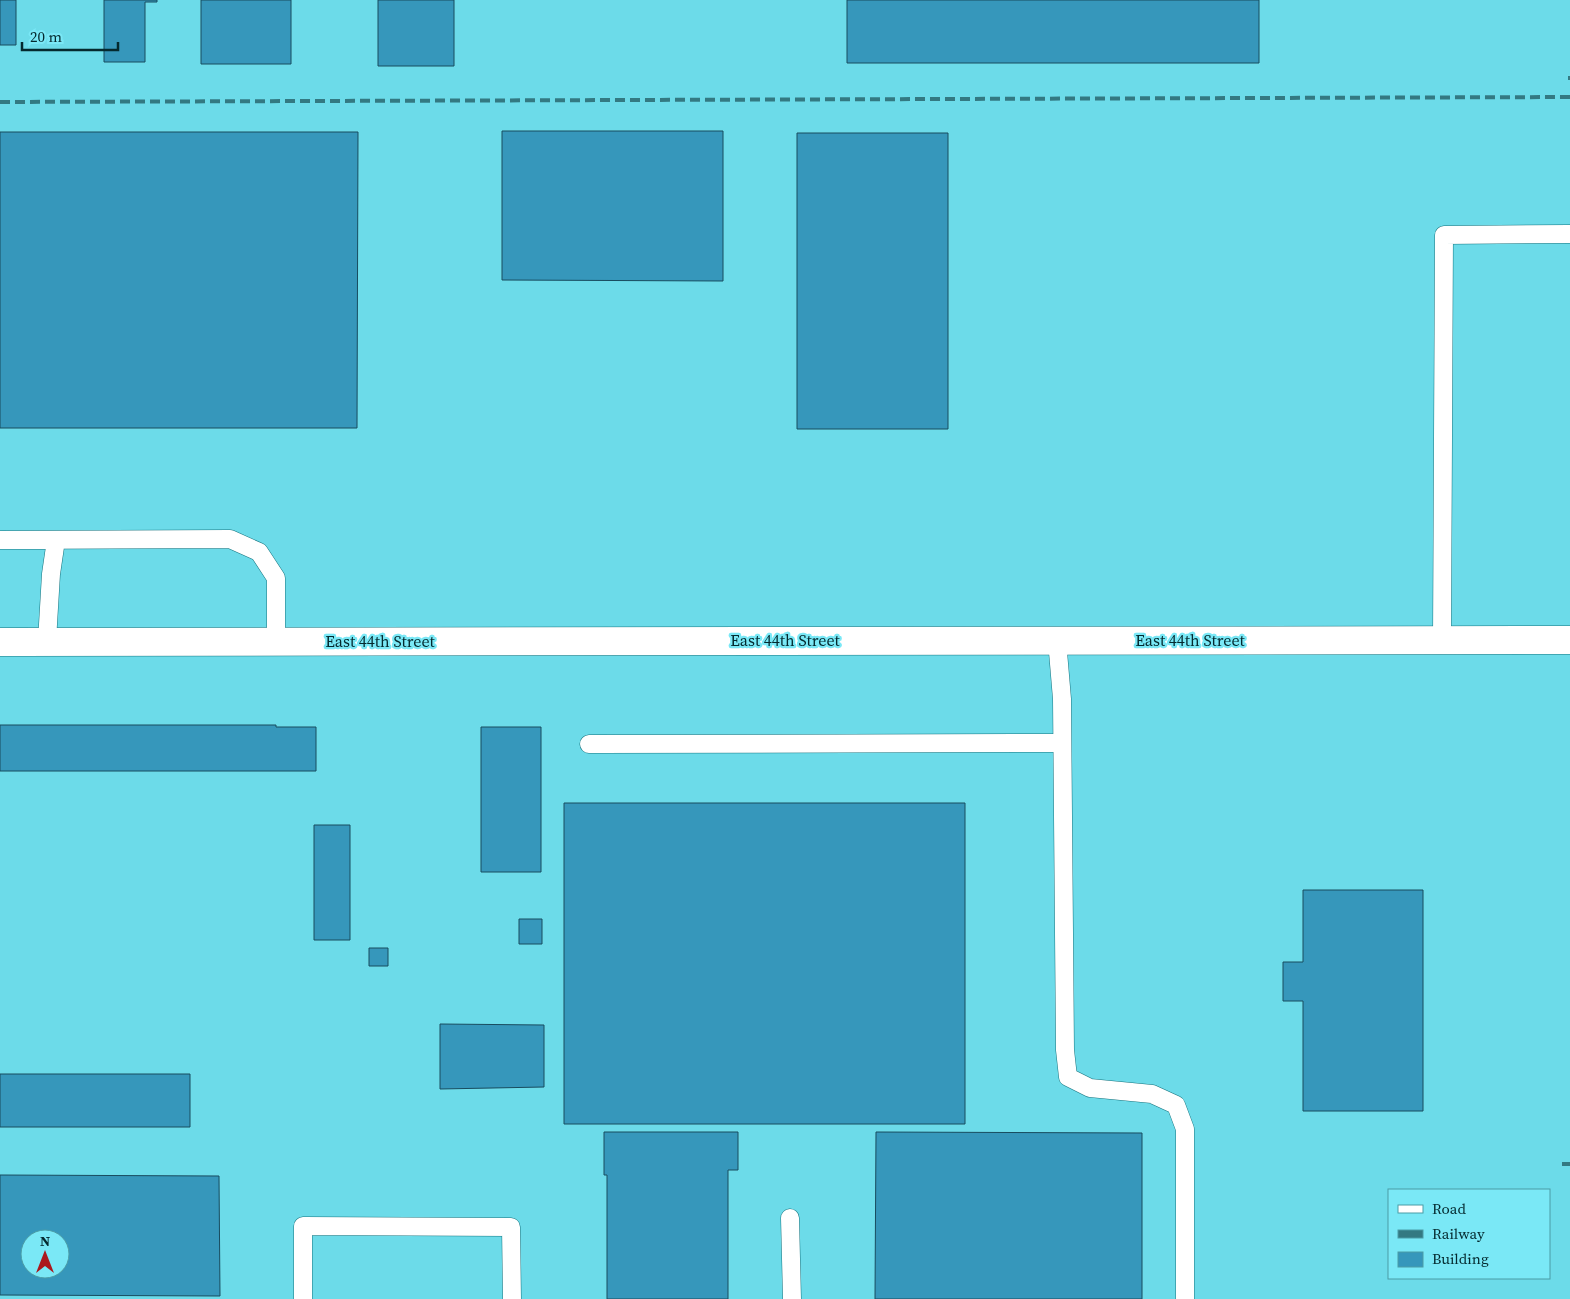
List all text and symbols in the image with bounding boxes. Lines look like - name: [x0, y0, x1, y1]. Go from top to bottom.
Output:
- scale bar: [22, 20, 119, 52]
- text: 20 m: [30, 26, 62, 47]
- street label: East 44th Street: [730, 629, 841, 651]
- street label: East 44th Street: [1135, 629, 1246, 651]
- street label: East 44th Street: [325, 630, 436, 652]
- legend: [1388, 1189, 1550, 1279]
- text: Road: [1432, 1198, 1466, 1219]
- text: Railway: [1432, 1223, 1485, 1244]
- north arrow: [20, 1229, 70, 1279]
- text: N: [40, 1231, 50, 1251]
- text: Building: [1432, 1248, 1489, 1269]

